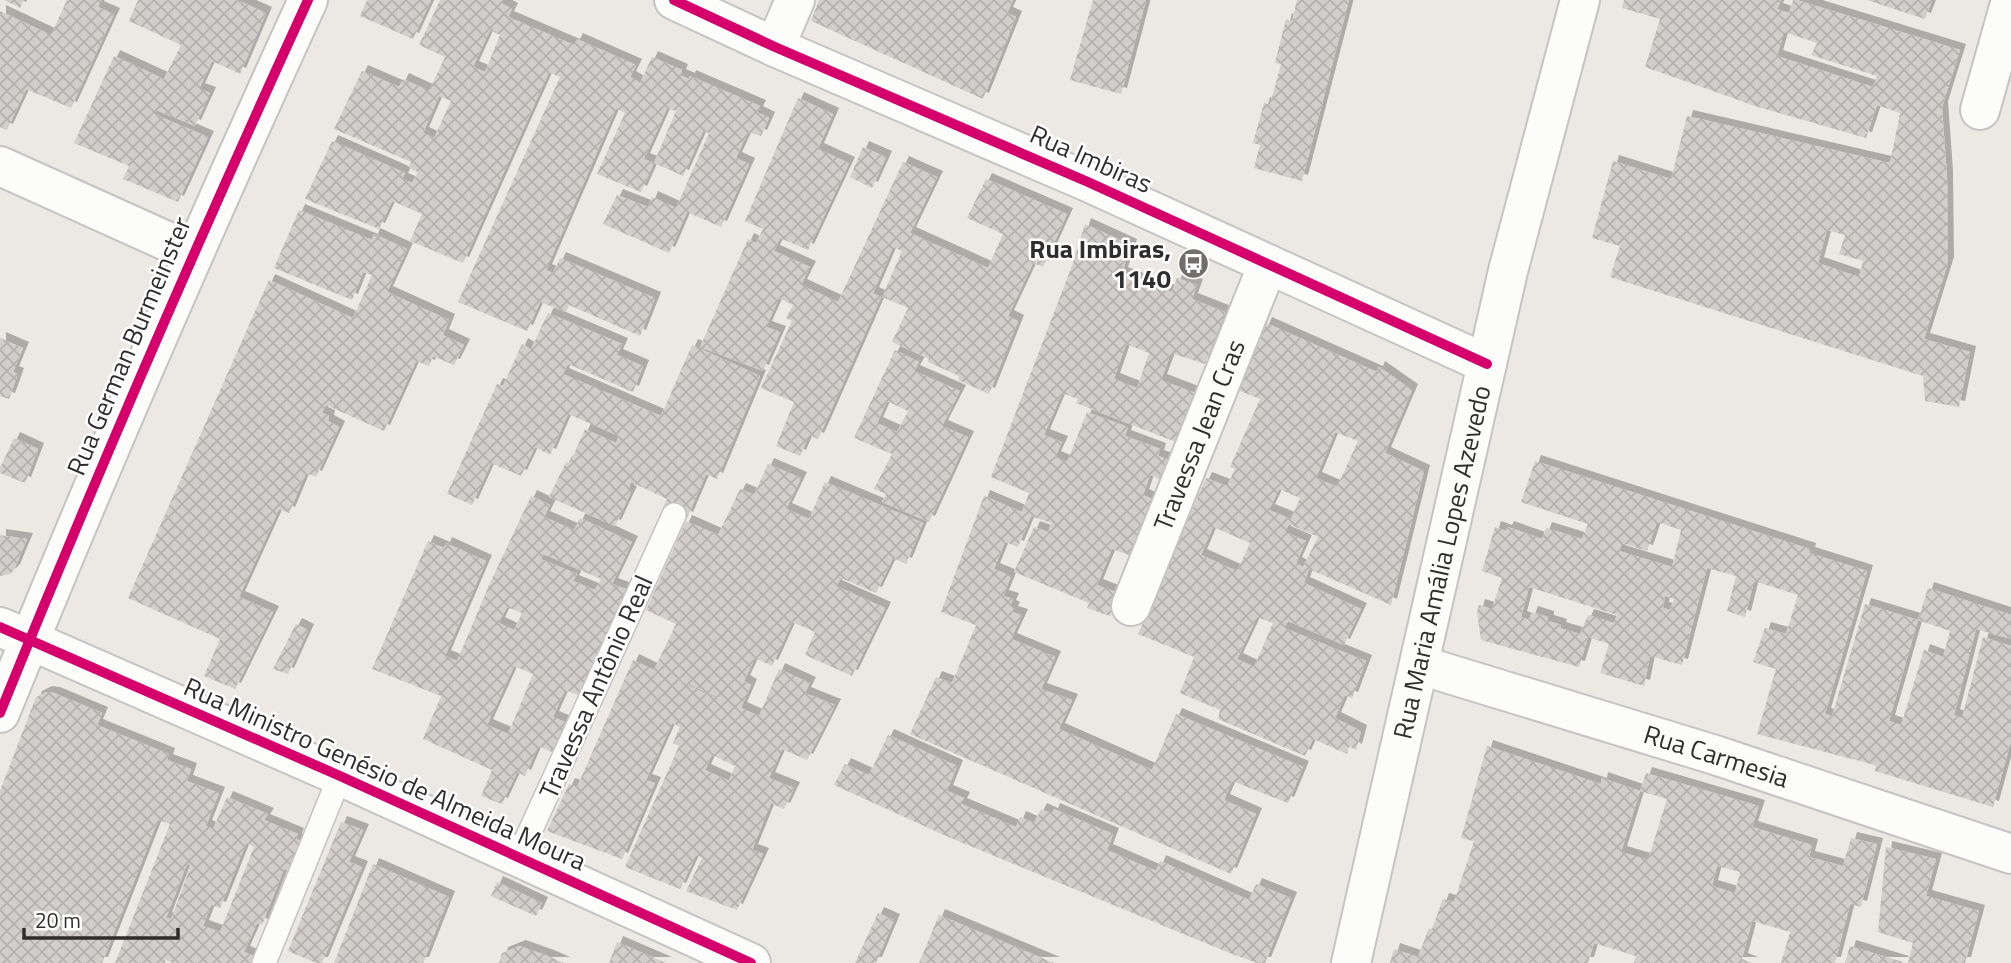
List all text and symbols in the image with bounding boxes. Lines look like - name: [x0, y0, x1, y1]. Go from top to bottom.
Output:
- street label: Rua Imbiras: [1024, 114, 1159, 203]
- street label: Rua German Burmeinster: [56, 210, 201, 481]
- place label: Rua Imbiras, 1140: [1029, 229, 1171, 298]
- bus stop icon: Rua Imbiras, 1140: [1177, 247, 1211, 281]
- street label: Travessa Jean Cras: [1143, 333, 1255, 537]
- street label: Rua Maria Amália Lopes Azevedo: [1382, 381, 1500, 743]
- street label: Travessa Antônio Real: [529, 569, 662, 805]
- street label: Rua Ministro Genésio de Almeida Moura: [178, 667, 593, 880]
- street label: Rua Carmesia: [1639, 714, 1794, 797]
- scale bar: [24, 897, 178, 941]
- text: 20 m: [35, 904, 81, 936]

